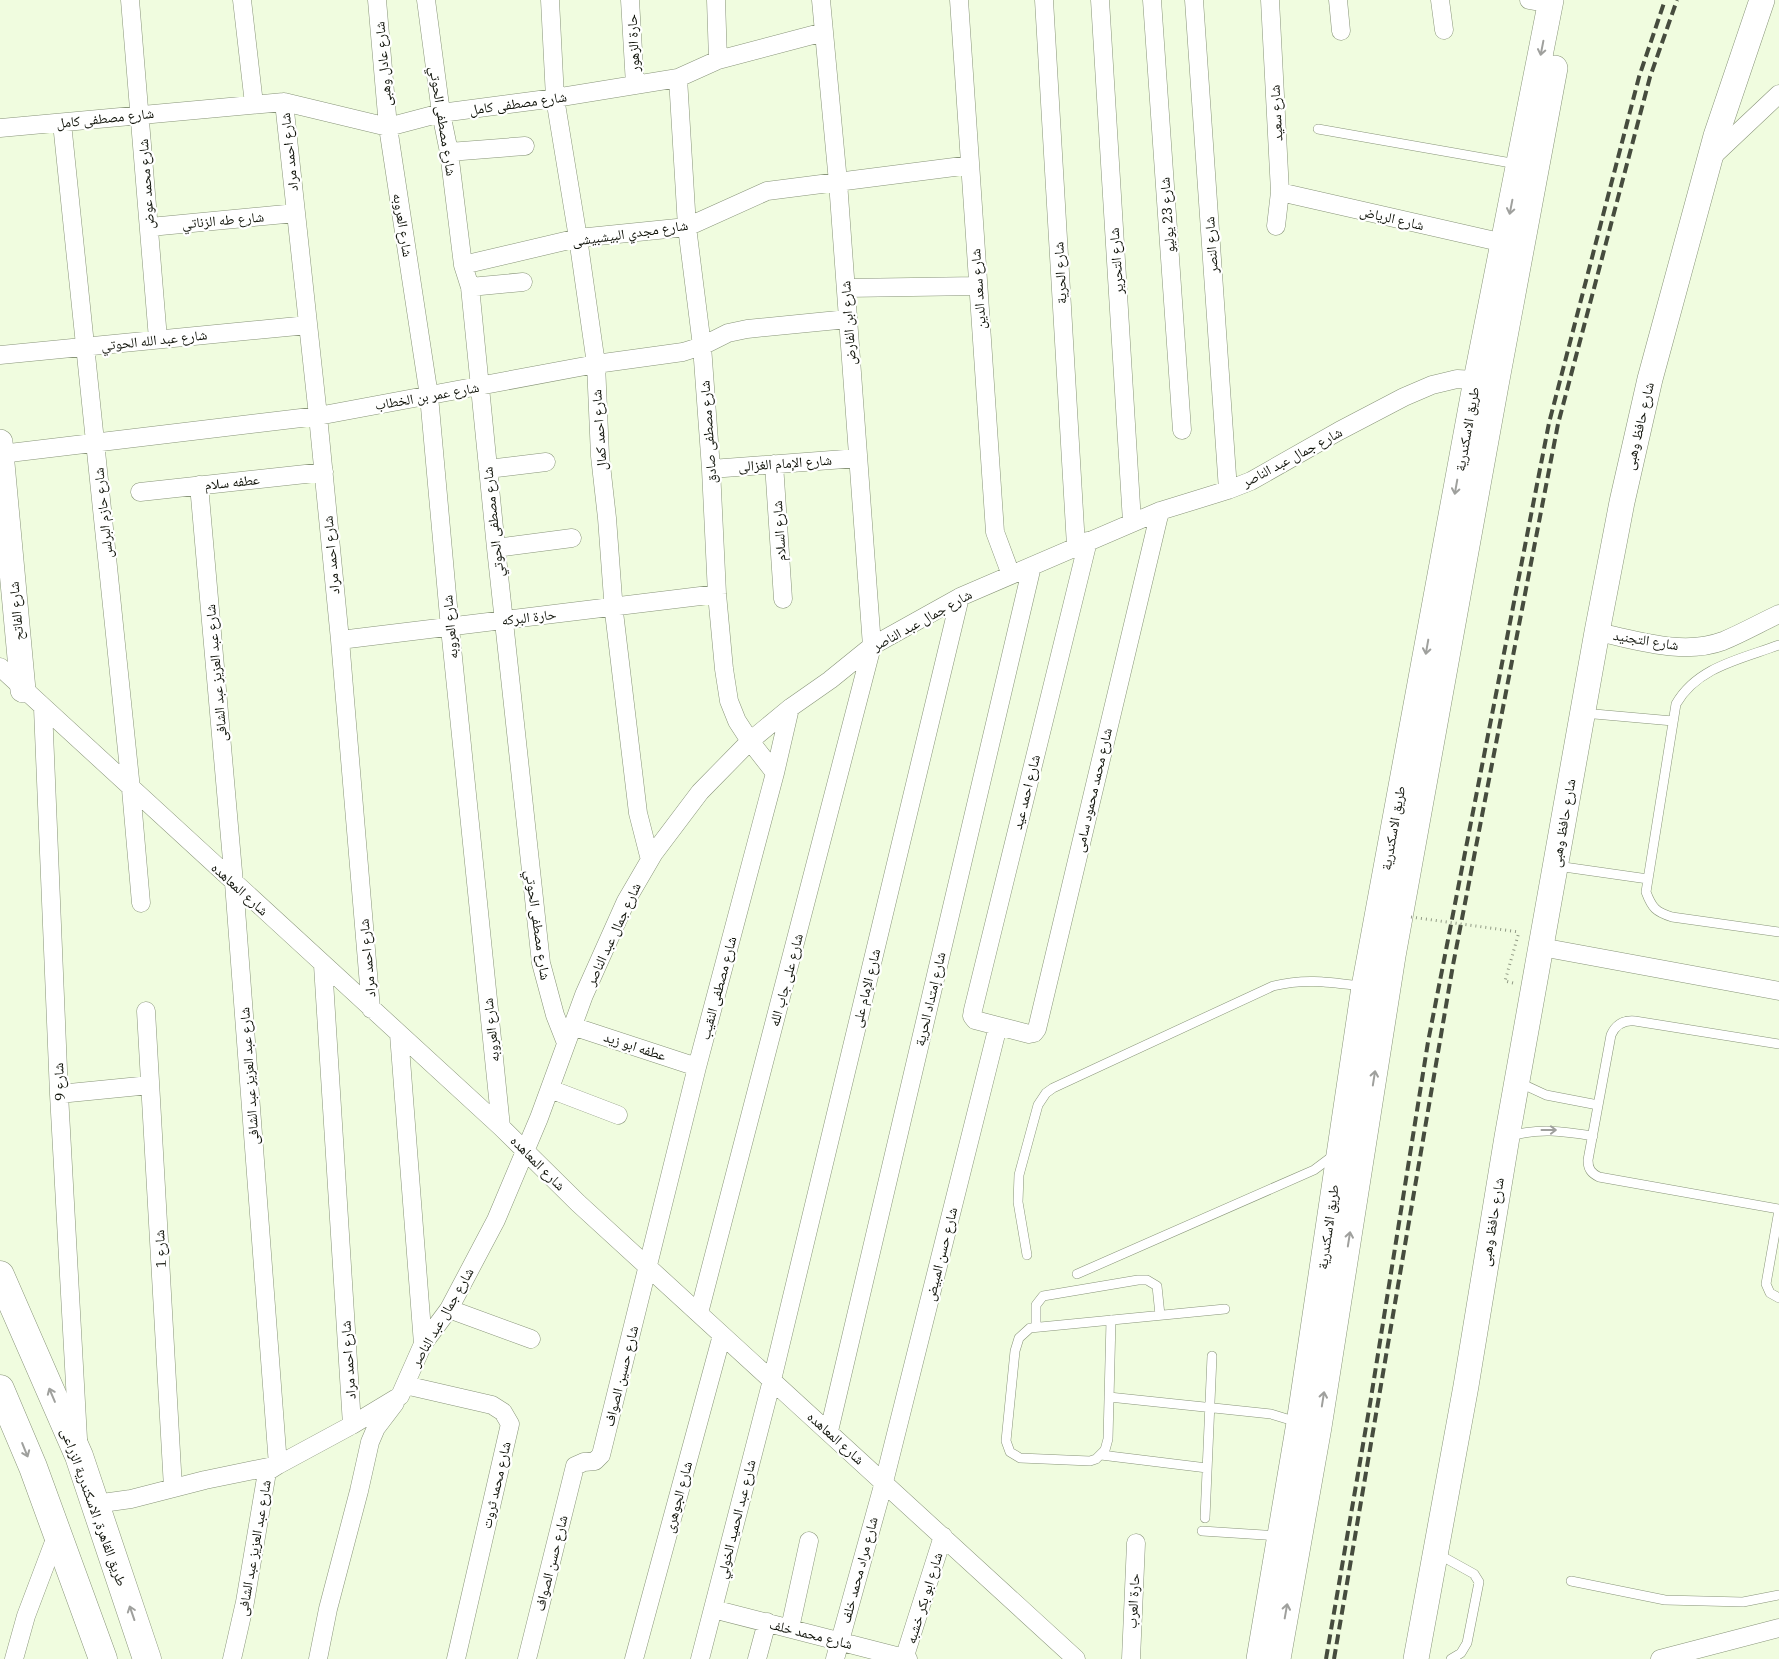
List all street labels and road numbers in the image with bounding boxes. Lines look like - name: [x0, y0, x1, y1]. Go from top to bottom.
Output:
- street label: حارة الزهور: [622, 14, 644, 73]
- street label: شارع عادل وهبى: [370, 21, 397, 107]
- street label: شارع مصطفى الحوتي: [423, 65, 461, 178]
- street label: شارع سعيد: [1266, 84, 1287, 142]
- street label: شارع مصطفى كامل: [468, 87, 568, 120]
- street label: شارع مصطفى كامل: [55, 104, 155, 133]
- street label: شارع احمد مراد: [276, 112, 303, 192]
- street label: شارع محمد عوض: [134, 138, 159, 230]
- street label: شارع 23 يوليو: [1155, 176, 1180, 253]
- street label: شارع العروبه: [388, 192, 417, 258]
- street label: شارع الرياض: [1358, 202, 1426, 235]
- street label: شارع طه الزناتي: [181, 207, 265, 235]
- street label: شارع مجدي البيشبيشى: [571, 216, 689, 253]
- street label: شارع النصر: [1200, 216, 1223, 275]
- street label: شارع التحرير: [1105, 227, 1128, 296]
- street label: شارع الحرية: [1049, 241, 1072, 305]
- street label: شارع سعد الدين: [966, 248, 991, 330]
- street label: شارع ابن الفارض: [836, 280, 861, 366]
- street label: شارع عبد الله الحوتي: [100, 325, 208, 357]
- street label: شارع عمر بن الخطاب: [373, 378, 481, 415]
- street label: شارع مصطفى صادق: [695, 380, 722, 484]
- street label: شارع حافظ وهبى: [1620, 380, 1659, 472]
- street label: طريق الاسكندرية: [1451, 385, 1484, 473]
- street label: شارع احمد كمال: [587, 389, 612, 471]
- street label: شارع جمال عبد الناصر: [1238, 423, 1346, 492]
- street label: شارع الإمام الغزالى: [737, 451, 833, 476]
- street label: شارع مصطفى الحوتي: [478, 466, 510, 578]
- street label: شارع حازم البرلس: [89, 467, 118, 559]
- street label: عطفه سلام: [203, 470, 261, 495]
- street label: شارع السلام: [768, 500, 791, 562]
- street label: شارع احمد مراد: [319, 515, 344, 595]
- street label: شارع الفاتح: [4, 581, 29, 641]
- street label: شارع جمال عبد الناصر: [868, 585, 976, 656]
- street label: شارع العروبه: [438, 594, 463, 660]
- street label: شارع عبد العزيز عبد الشافى: [201, 603, 232, 743]
- street label: حارة البركه: [501, 605, 557, 629]
- street label: شارع التجنيد: [1612, 626, 1680, 655]
- street label: شارع محمد محمود سامى: [1070, 726, 1117, 854]
- street label: شارع احمد عيد: [1008, 753, 1045, 832]
- street label: شارع حافظ وهبى: [1546, 777, 1581, 869]
- street label: طريق الاسكندرية: [1377, 784, 1410, 872]
- street label: شارع المعاهده: [207, 859, 272, 920]
- street label: شارع مصطفى الحوتي: [519, 869, 555, 981]
- street label: شارع جمال عبد الناصر: [581, 880, 646, 990]
- street label: شارع احمد مراد: [355, 918, 380, 998]
- street label: شارع على جاب الله: [765, 931, 808, 1029]
- street label: شارع مصطفى النقيب: [696, 934, 741, 1042]
- street label: شارع الإمام على: [848, 947, 885, 1030]
- street label: شارع إمتداد الحرية: [910, 950, 951, 1048]
- street label: شارع العروبه: [479, 997, 504, 1063]
- street label: شارع عبد العزيز عبد الشافى: [235, 1006, 264, 1145]
- street label: عطفه ابو زيد: [601, 1027, 669, 1065]
- street label: شارع 9: [49, 1062, 70, 1102]
- street label: شارع المعاهده: [506, 1132, 569, 1195]
- street label: شارع حافظ وهبى: [1476, 1176, 1509, 1268]
- street label: طريق الاسكندرية: [1313, 1183, 1344, 1271]
- street label: شارع حسن المبيض: [921, 1205, 962, 1303]
- street label: شارع 1: [150, 1229, 171, 1269]
- street label: شارع جمال عبد الناصر: [406, 1264, 478, 1371]
- street label: شارع احمد مراد: [336, 1320, 361, 1400]
- street label: شارع حسين الصواف: [600, 1324, 643, 1429]
- street label: شارع المعاهده: [803, 1408, 868, 1469]
- street label: طريق القاهرة, الاسكندرية الزراعى: [56, 1426, 131, 1589]
- street label: شارع محمد ثروت: [477, 1440, 516, 1531]
- street label: شارع عبد الحميد الخولي: [713, 1458, 762, 1581]
- street label: شارع الجوهرى: [660, 1459, 697, 1535]
- street label: شارع عبد العزيز عبد الشافى: [233, 1478, 276, 1618]
- street label: شارع حسن الصواف: [530, 1513, 573, 1613]
- street label: شارع مراد محمد خلف: [836, 1515, 883, 1625]
- street label: شارع ابو بكر خشبه: [902, 1550, 947, 1646]
- street label: حارة العرب: [1123, 1573, 1143, 1629]
- street label: شارع محمد خلف: [767, 1615, 854, 1654]

